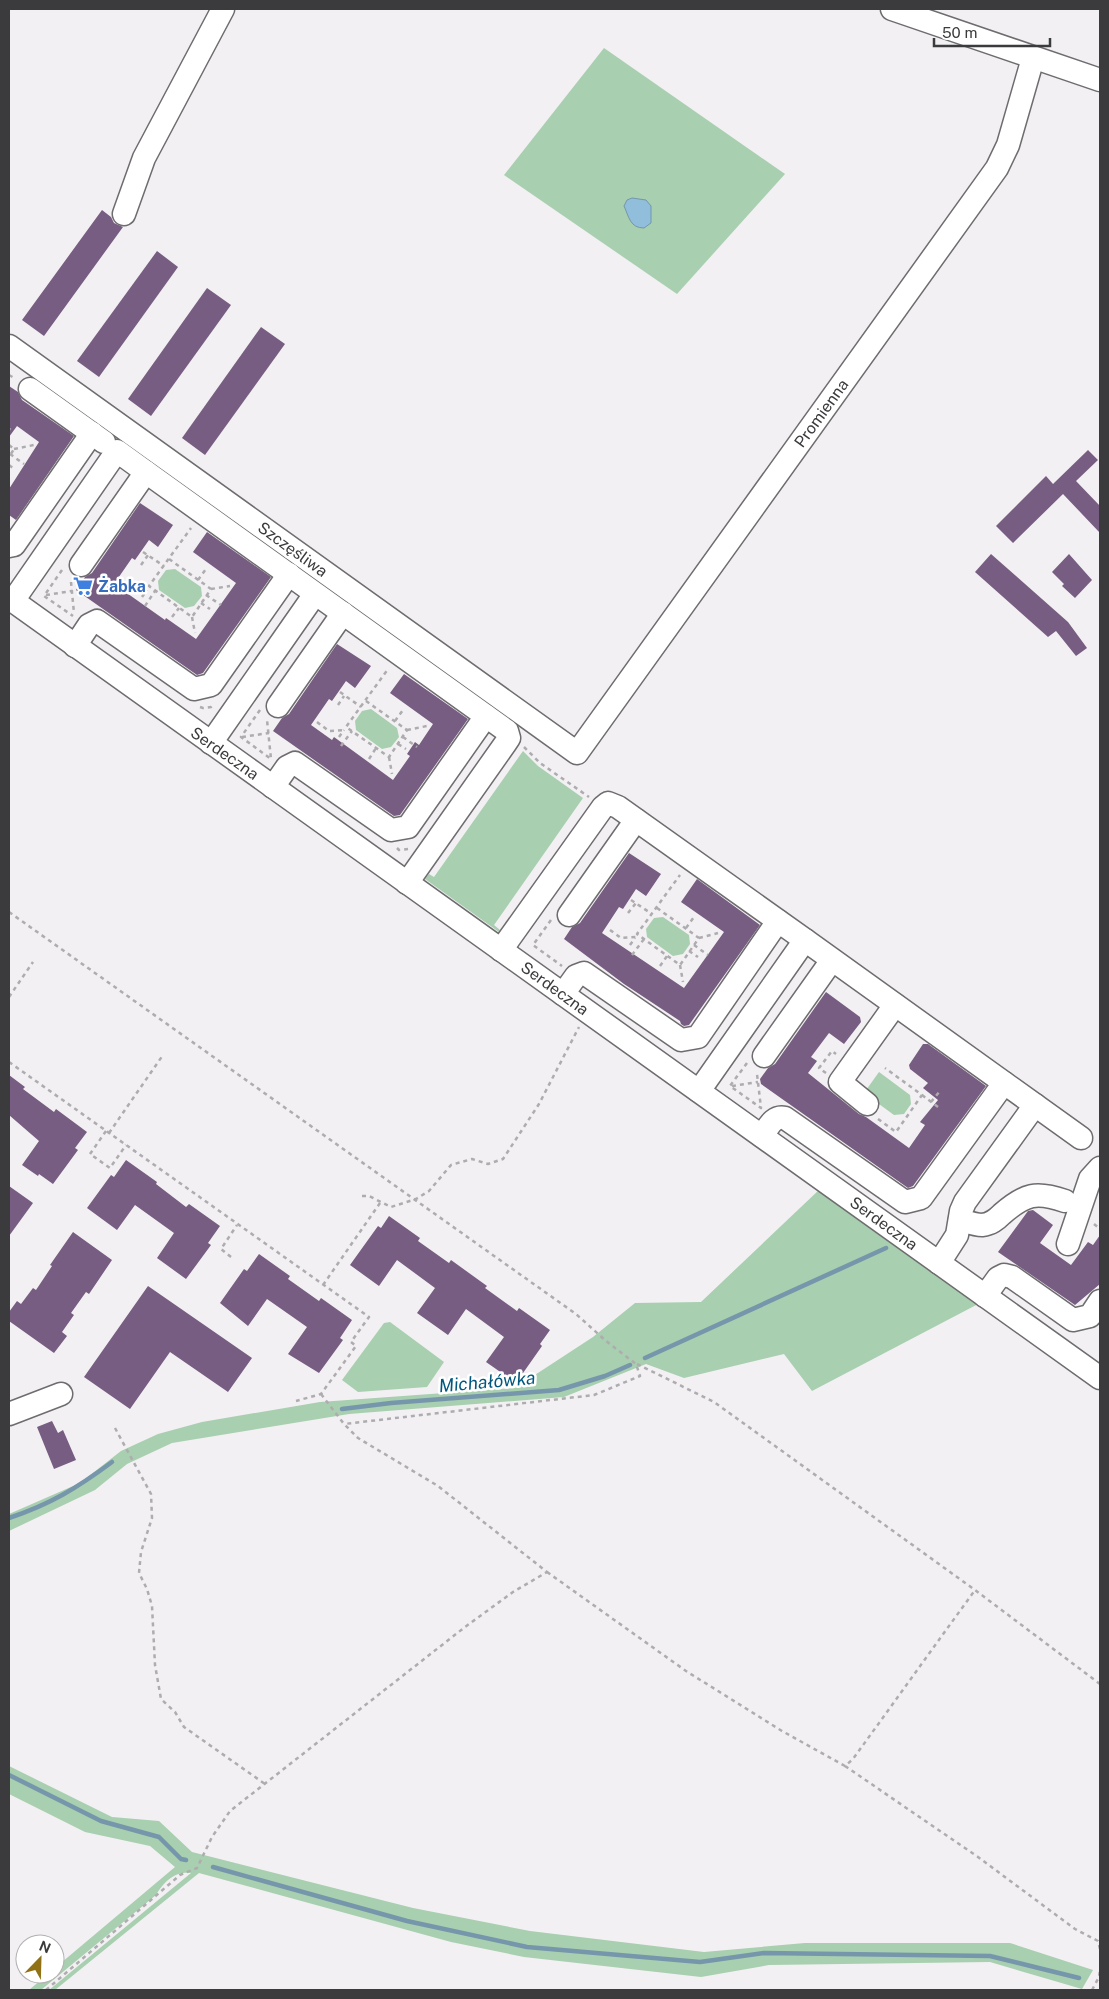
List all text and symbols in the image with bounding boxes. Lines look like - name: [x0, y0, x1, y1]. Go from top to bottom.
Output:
- scale bar: [934, 15, 1050, 47]
- text: 50 m: [942, 24, 977, 41]
- street label: Promienna: [790, 376, 852, 451]
- street label: Szczęśliwa: [254, 518, 331, 581]
- supermarket icon: Żabka: [72, 575, 94, 597]
- place label: Żabka: [98, 576, 146, 596]
- street label: Serdeczna: [187, 723, 262, 784]
- street label: Serdeczna: [517, 958, 592, 1019]
- street label: Serdeczna: [846, 1193, 921, 1254]
- water label: Michałówka: [438, 1367, 536, 1396]
- north arrow: [15, 1934, 65, 1984]
- text: N: [37, 1938, 53, 1957]

